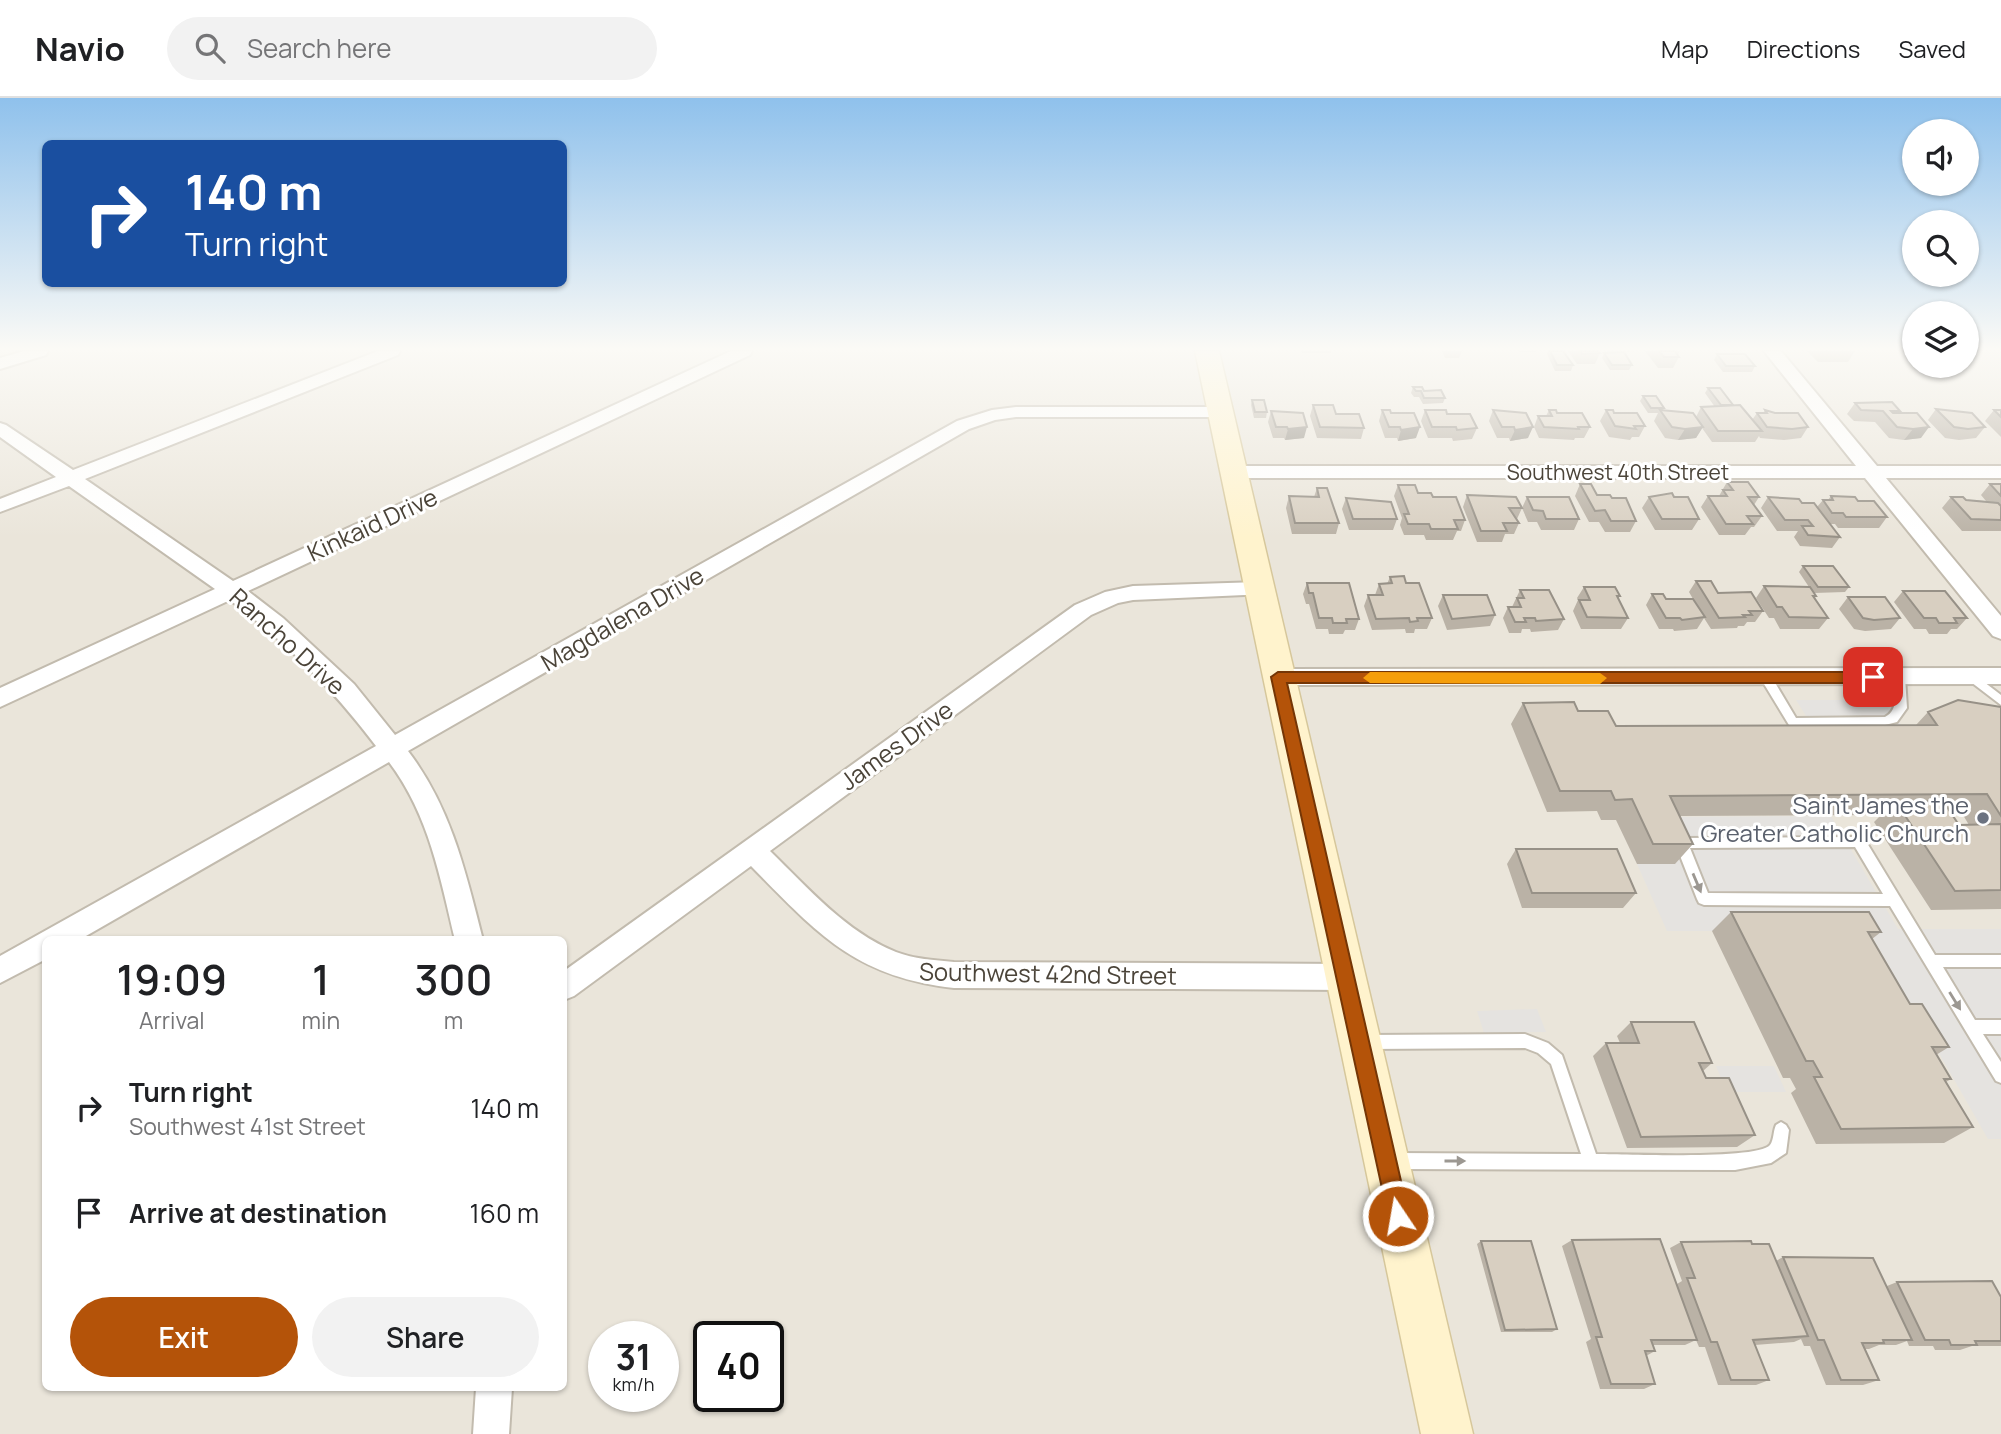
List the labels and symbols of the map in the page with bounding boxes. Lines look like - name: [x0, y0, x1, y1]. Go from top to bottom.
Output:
- street label: Southwest 40th Street: [1507, 458, 1729, 486]
- street label: Kinkaid Drive: [302, 479, 442, 569]
- street label: Magdalena Drive: [534, 558, 710, 678]
- street label: Rancho Drive: [223, 580, 353, 702]
- pin: [1843, 647, 1903, 707]
- street label: James Drive: [833, 693, 959, 797]
- place label: Saint James the Greater Catholic Church: [1700, 788, 1969, 849]
- marker: Saint James the Greater Catholic Church: [1975, 810, 1991, 826]
- one-way arrow: [1692, 872, 1703, 893]
- street label: Southwest 42nd Street: [919, 954, 1177, 992]
- one-way arrow: [1949, 991, 1962, 1011]
- one-way arrow: [1444, 1155, 1466, 1167]
- position arrow: [1361, 1179, 1435, 1253]
- speed limit sign: 40: [693, 1321, 784, 1412]

